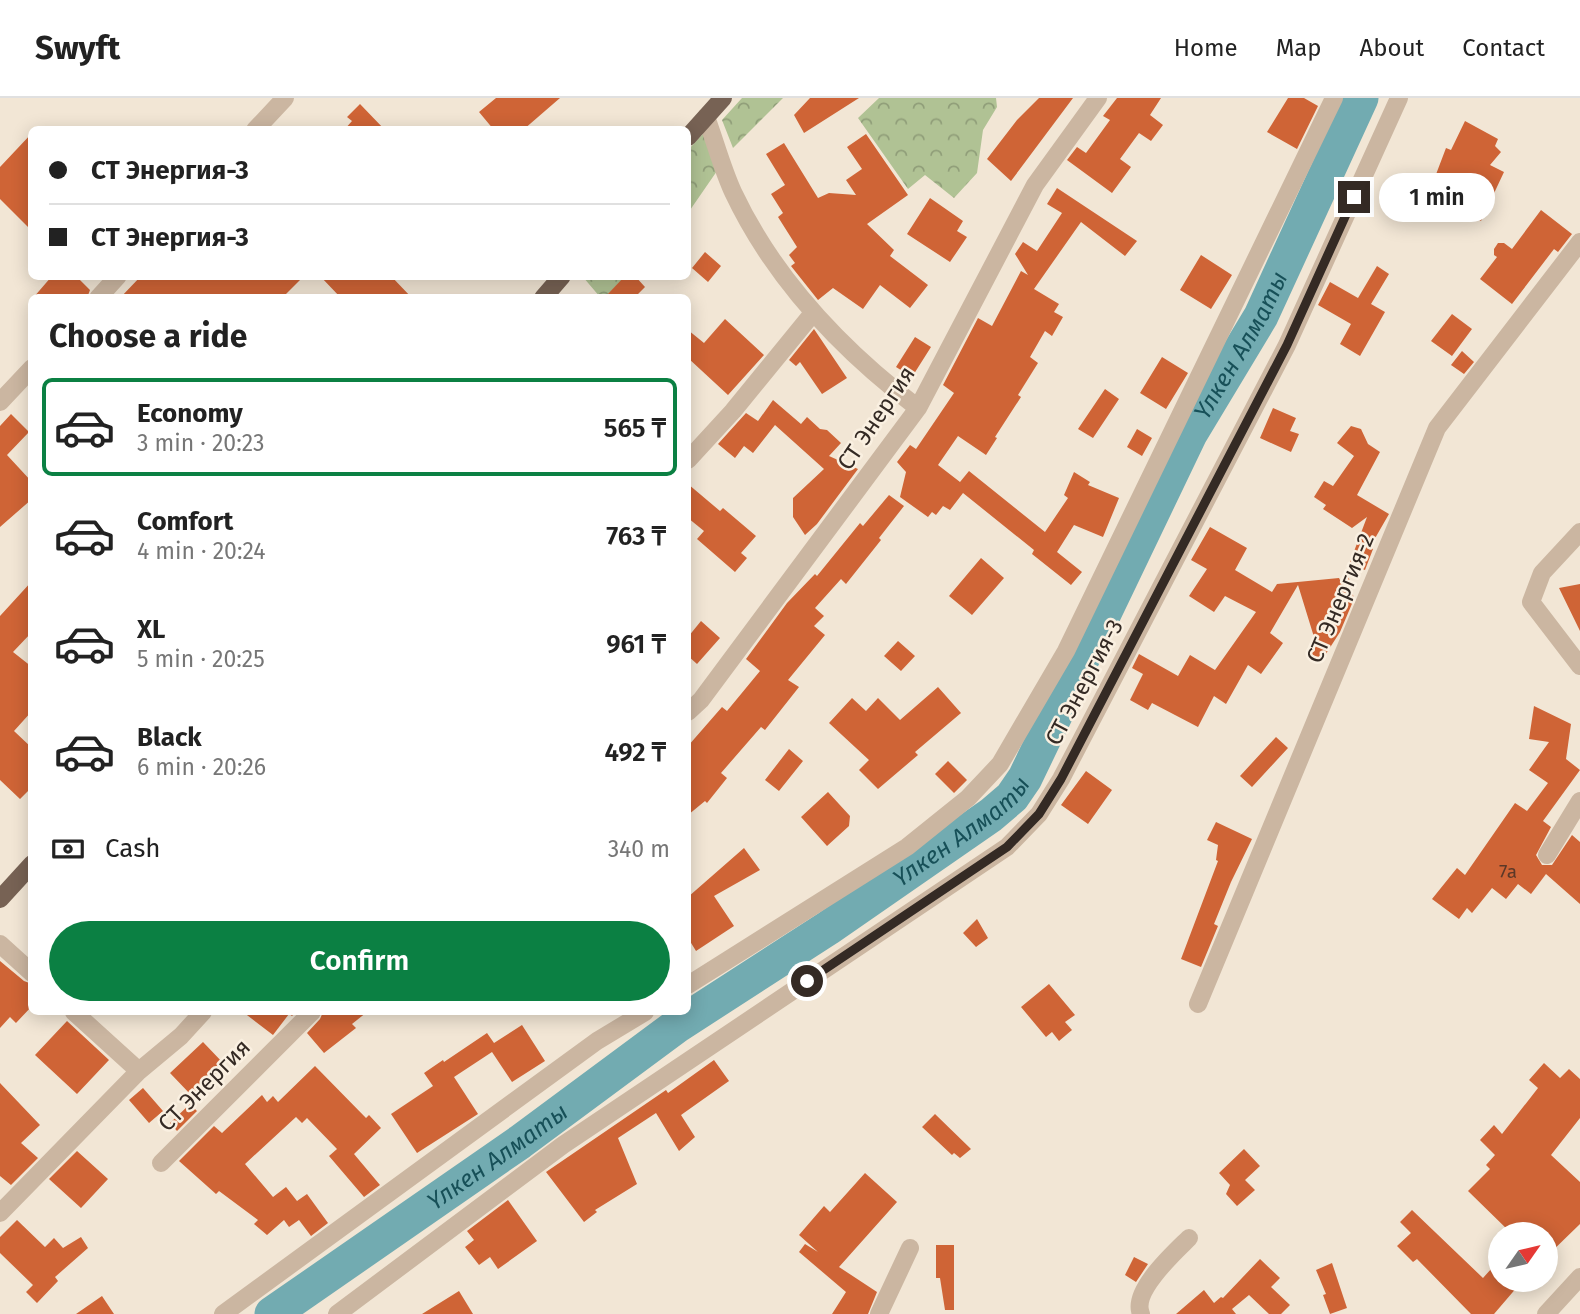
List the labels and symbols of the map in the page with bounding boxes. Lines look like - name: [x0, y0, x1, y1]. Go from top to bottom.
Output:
- callout: 1 min: [1378, 172, 1494, 222]
- route end: [1338, 181, 1370, 213]
- water label: Үлкен Алматы: [1188, 267, 1293, 424]
- street label: СТ Энергия: [831, 361, 921, 475]
- street label: СТ Энергия-2: [1300, 529, 1380, 667]
- street label: СТ Энергия-3: [1039, 614, 1129, 750]
- water label: Үлкен Алматы: [888, 771, 1036, 893]
- house number: 7а: [1499, 860, 1517, 883]
- route start: [791, 965, 823, 997]
- street label: СТ Энергия: [152, 1033, 256, 1137]
- water label: Үлкен Алматы: [422, 1098, 573, 1216]
- north arrow: [1488, 1222, 1558, 1292]

